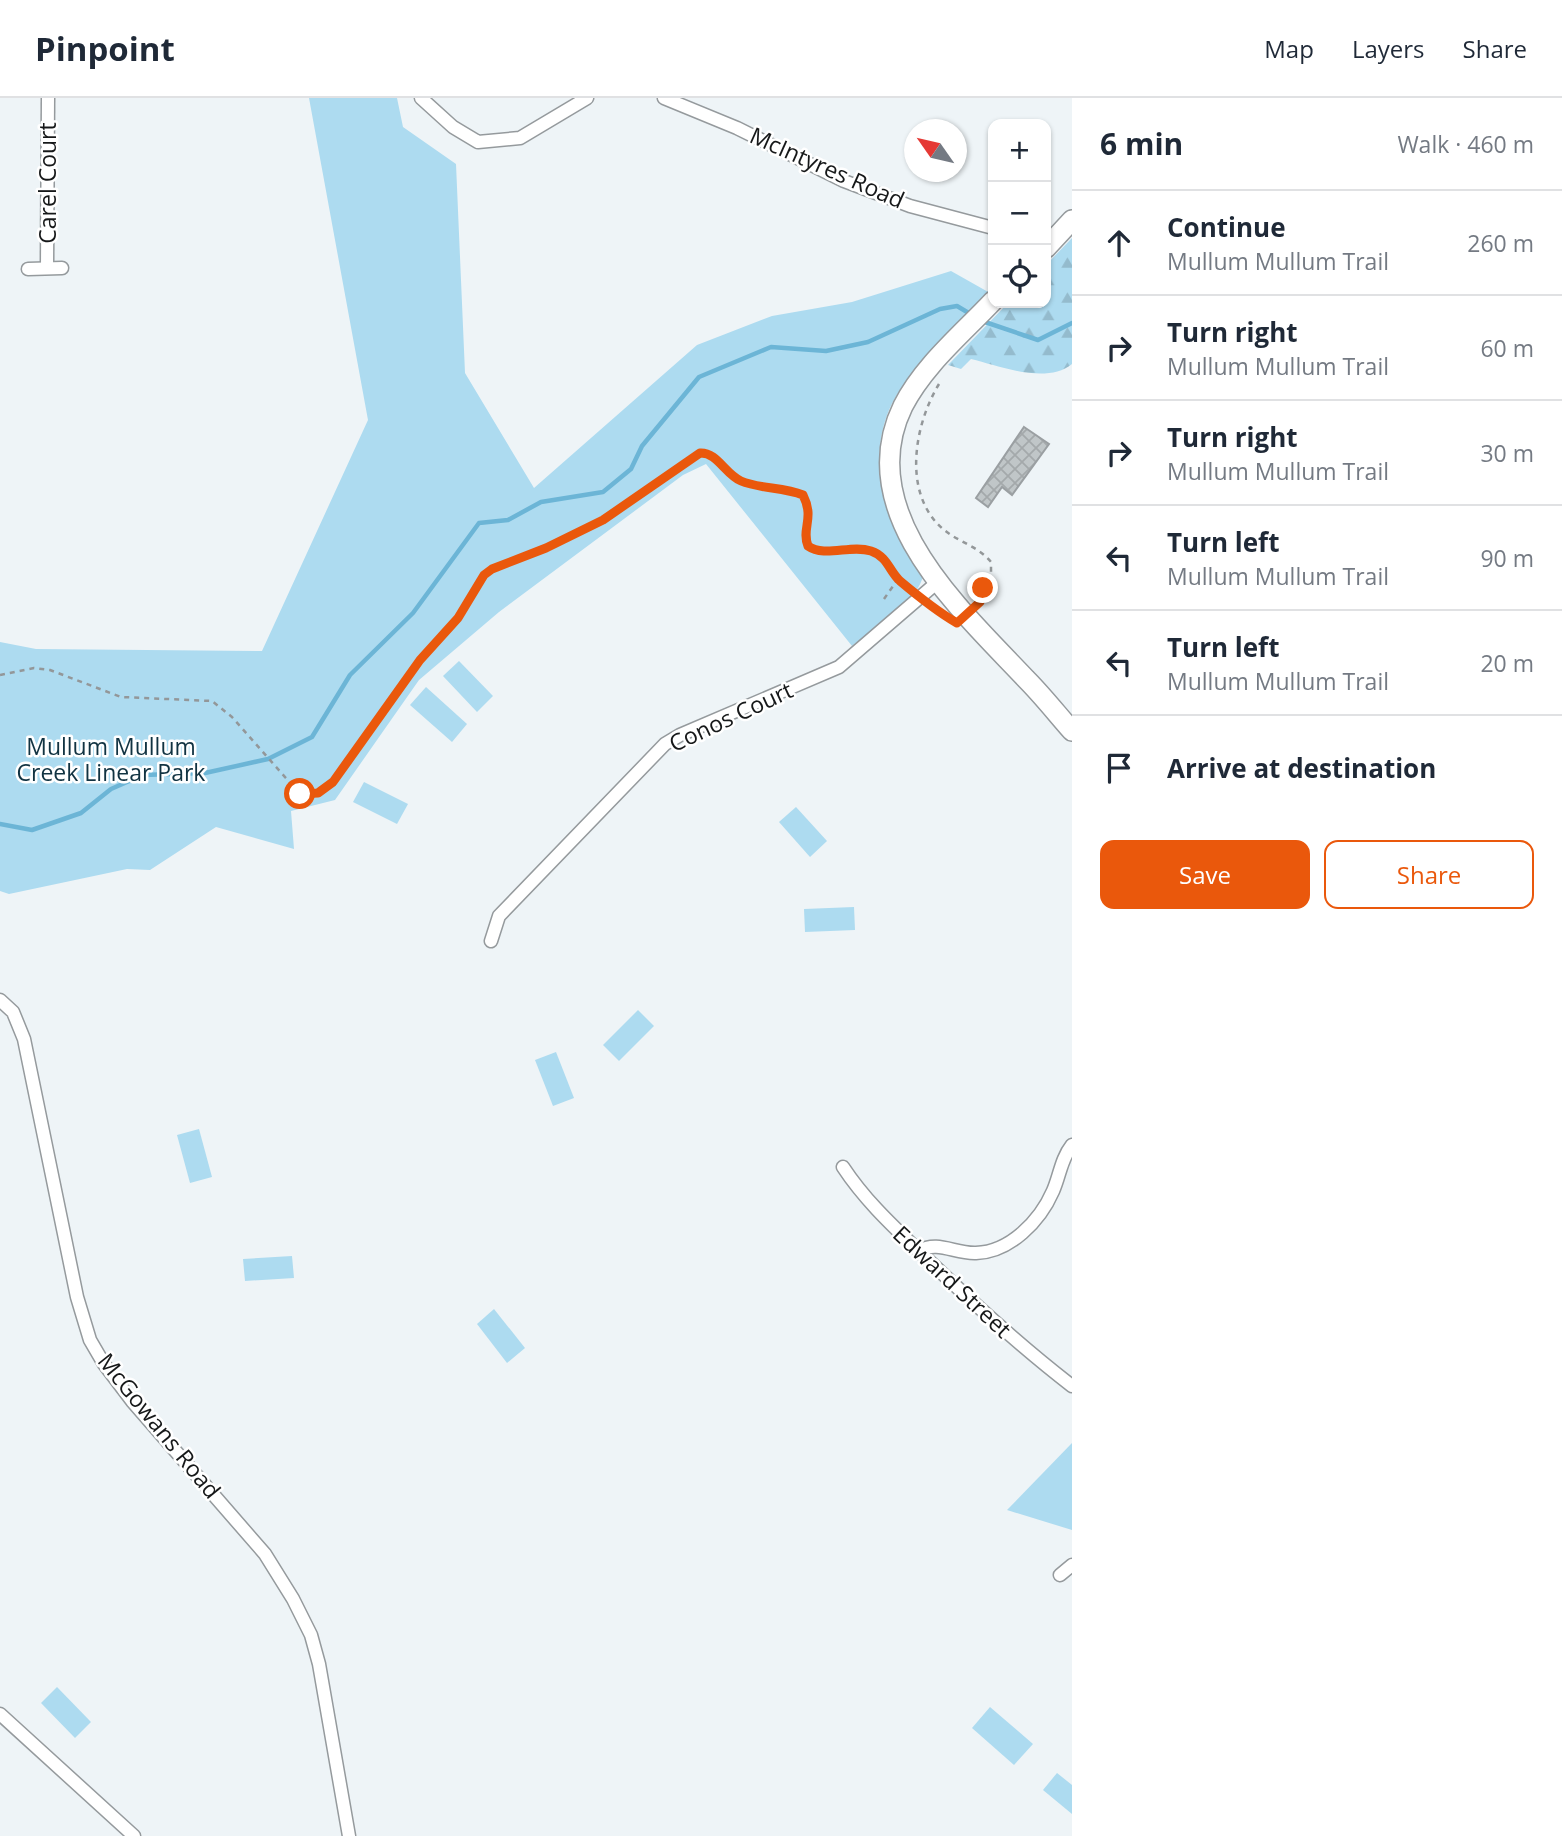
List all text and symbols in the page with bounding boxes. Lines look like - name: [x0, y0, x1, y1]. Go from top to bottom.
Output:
- text: Pinpoint: [35, 26, 175, 71]
- text: Map: [1264, 32, 1314, 65]
- text: Layers: [1352, 32, 1425, 65]
- text: Share: [1463, 32, 1527, 65]
- street label: McIntyres Road: [745, 119, 910, 215]
- north arrow: [904, 119, 967, 182]
- map controls: [988, 119, 1051, 308]
- button: +: [988, 119, 1051, 182]
- street label: Carel Court: [31, 122, 63, 244]
- text: 6 min: [1100, 123, 1183, 164]
- text: Walk · 460 m: [1397, 128, 1534, 160]
- button: −: [988, 182, 1051, 245]
- text: Continue: [1167, 209, 1286, 245]
- icon: ahead: [1100, 224, 1138, 262]
- text: 260 m: [1467, 227, 1534, 259]
- button: locate: [988, 245, 1051, 308]
- text: Mullum Mullum Trail: [1167, 245, 1389, 277]
- text: Turn right: [1167, 314, 1298, 350]
- icon: right: [1100, 329, 1138, 367]
- text: 60 m: [1480, 332, 1534, 364]
- text: Mullum Mullum Trail: [1167, 350, 1389, 382]
- text: Turn right: [1167, 419, 1298, 455]
- icon: right: [1100, 434, 1138, 472]
- text: 30 m: [1480, 437, 1534, 469]
- text: Mullum Mullum Trail: [1167, 455, 1389, 487]
- text: Turn left: [1167, 524, 1279, 560]
- icon: left: [1100, 539, 1138, 577]
- text: 90 m: [1480, 542, 1534, 574]
- text: Mullum Mullum Trail: [1167, 560, 1389, 592]
- route end: [967, 572, 998, 603]
- text: Turn left: [1167, 629, 1279, 665]
- icon: left: [1100, 644, 1138, 682]
- text: 20 m: [1480, 647, 1534, 679]
- text: Mullum Mullum Trail: [1167, 665, 1389, 697]
- street label: Conos Court: [663, 673, 798, 759]
- park label: Mullum Mullum Creek Linear Park: [17, 730, 205, 788]
- icon: arrive: [1100, 749, 1138, 787]
- text: Arrive at destination: [1167, 750, 1436, 786]
- route start: [284, 778, 315, 809]
- button: Save: [1100, 840, 1310, 909]
- button: Share: [1324, 840, 1534, 909]
- street label: Edward Street: [887, 1218, 1019, 1345]
- street label: McGowans Road: [91, 1346, 228, 1505]

